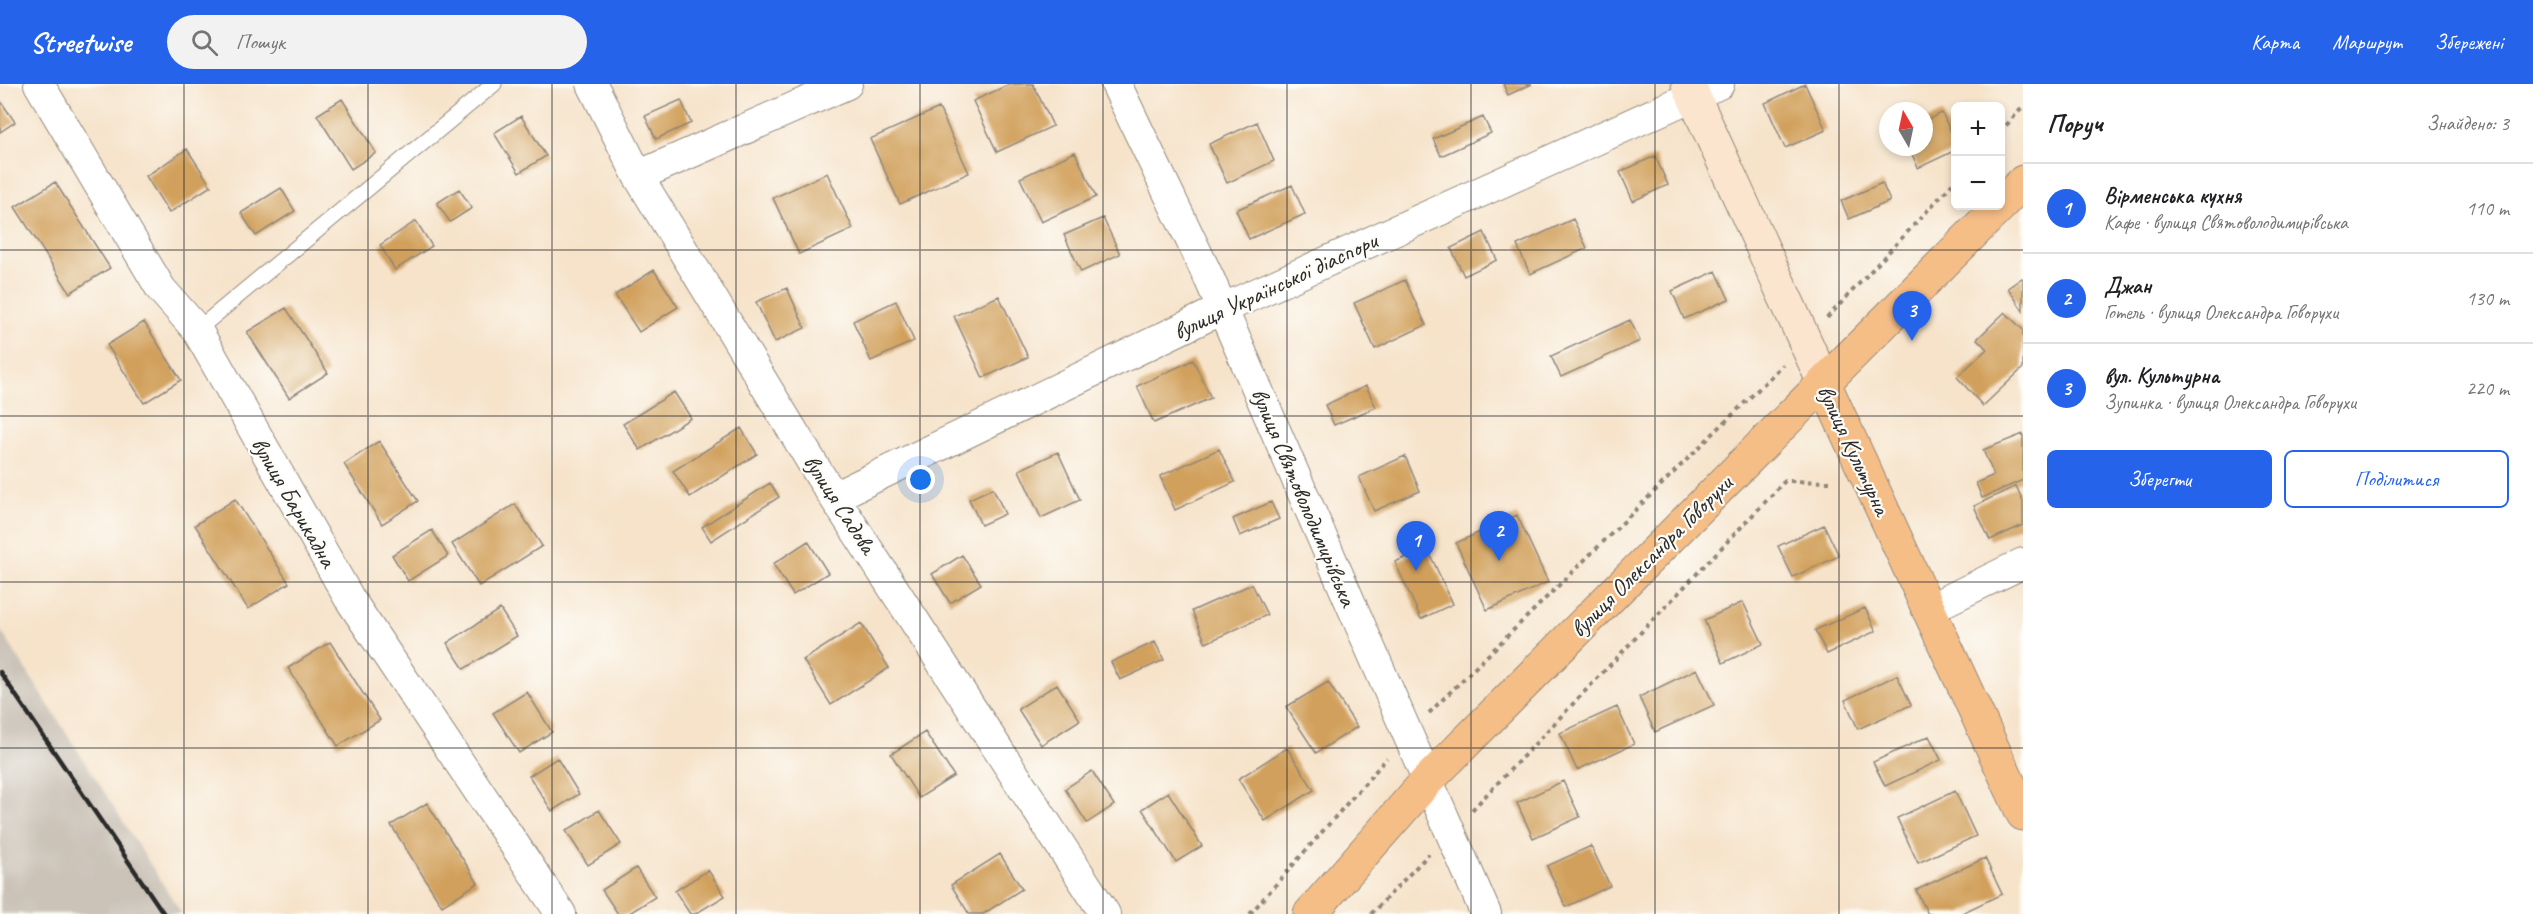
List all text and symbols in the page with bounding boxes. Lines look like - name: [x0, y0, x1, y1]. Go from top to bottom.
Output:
- search box: [167, 15, 587, 69]
- text: Streetwise: [30, 25, 131, 60]
- icon: search: [188, 26, 221, 59]
- text: Пошук: [236, 28, 285, 56]
- text: Карта: [2251, 29, 2299, 55]
- text: Маршрут: [2332, 29, 2402, 55]
- text: Збережені: [2435, 29, 2503, 55]
- north arrow: [1879, 102, 1933, 156]
- map controls: [1951, 102, 2005, 210]
- button: +: [1951, 102, 2005, 156]
- text: Поруч: [2047, 107, 2103, 140]
- text: Знайдено: 3: [2427, 111, 2509, 136]
- button: −: [1951, 156, 2005, 210]
- text: Вірменська кухня: [2104, 182, 2241, 210]
- text: 1: [2062, 196, 2071, 221]
- text: 110 m: [2466, 196, 2509, 221]
- text: Кафе · вулиця Святоволодимирівська: [2104, 210, 2348, 235]
- street label: вулиця Української діаспори: [1168, 225, 1384, 346]
- text: Джан: [2104, 272, 2151, 300]
- text: 2: [2062, 286, 2071, 311]
- text: 130 m: [2466, 286, 2509, 311]
- pin: 3: [1892, 292, 1932, 341]
- text: Готель · вулиця Олександра Говорухи: [2104, 300, 2338, 325]
- text: вул. Культурна: [2104, 362, 2219, 390]
- text: 3: [2062, 376, 2071, 401]
- text: 220 m: [2466, 376, 2509, 401]
- street label: вулиця Культурна: [1811, 380, 1898, 522]
- street label: вулиця Святоволодимирівська: [1244, 383, 1364, 612]
- text: Зупинка · вулиця Олександра Говорухи: [2104, 390, 2356, 415]
- street label: вулиця Барикадна: [245, 431, 344, 574]
- street label: вулиця Садова: [797, 449, 884, 561]
- button: Зберегти: [2047, 450, 2272, 508]
- button: Поділитися: [2284, 450, 2509, 508]
- your location: [906, 465, 935, 494]
- street label: вулиця Олександра Говорухи: [1563, 467, 1740, 644]
- pin: 2: [1480, 512, 1518, 561]
- pin: 1: [1396, 522, 1436, 571]

